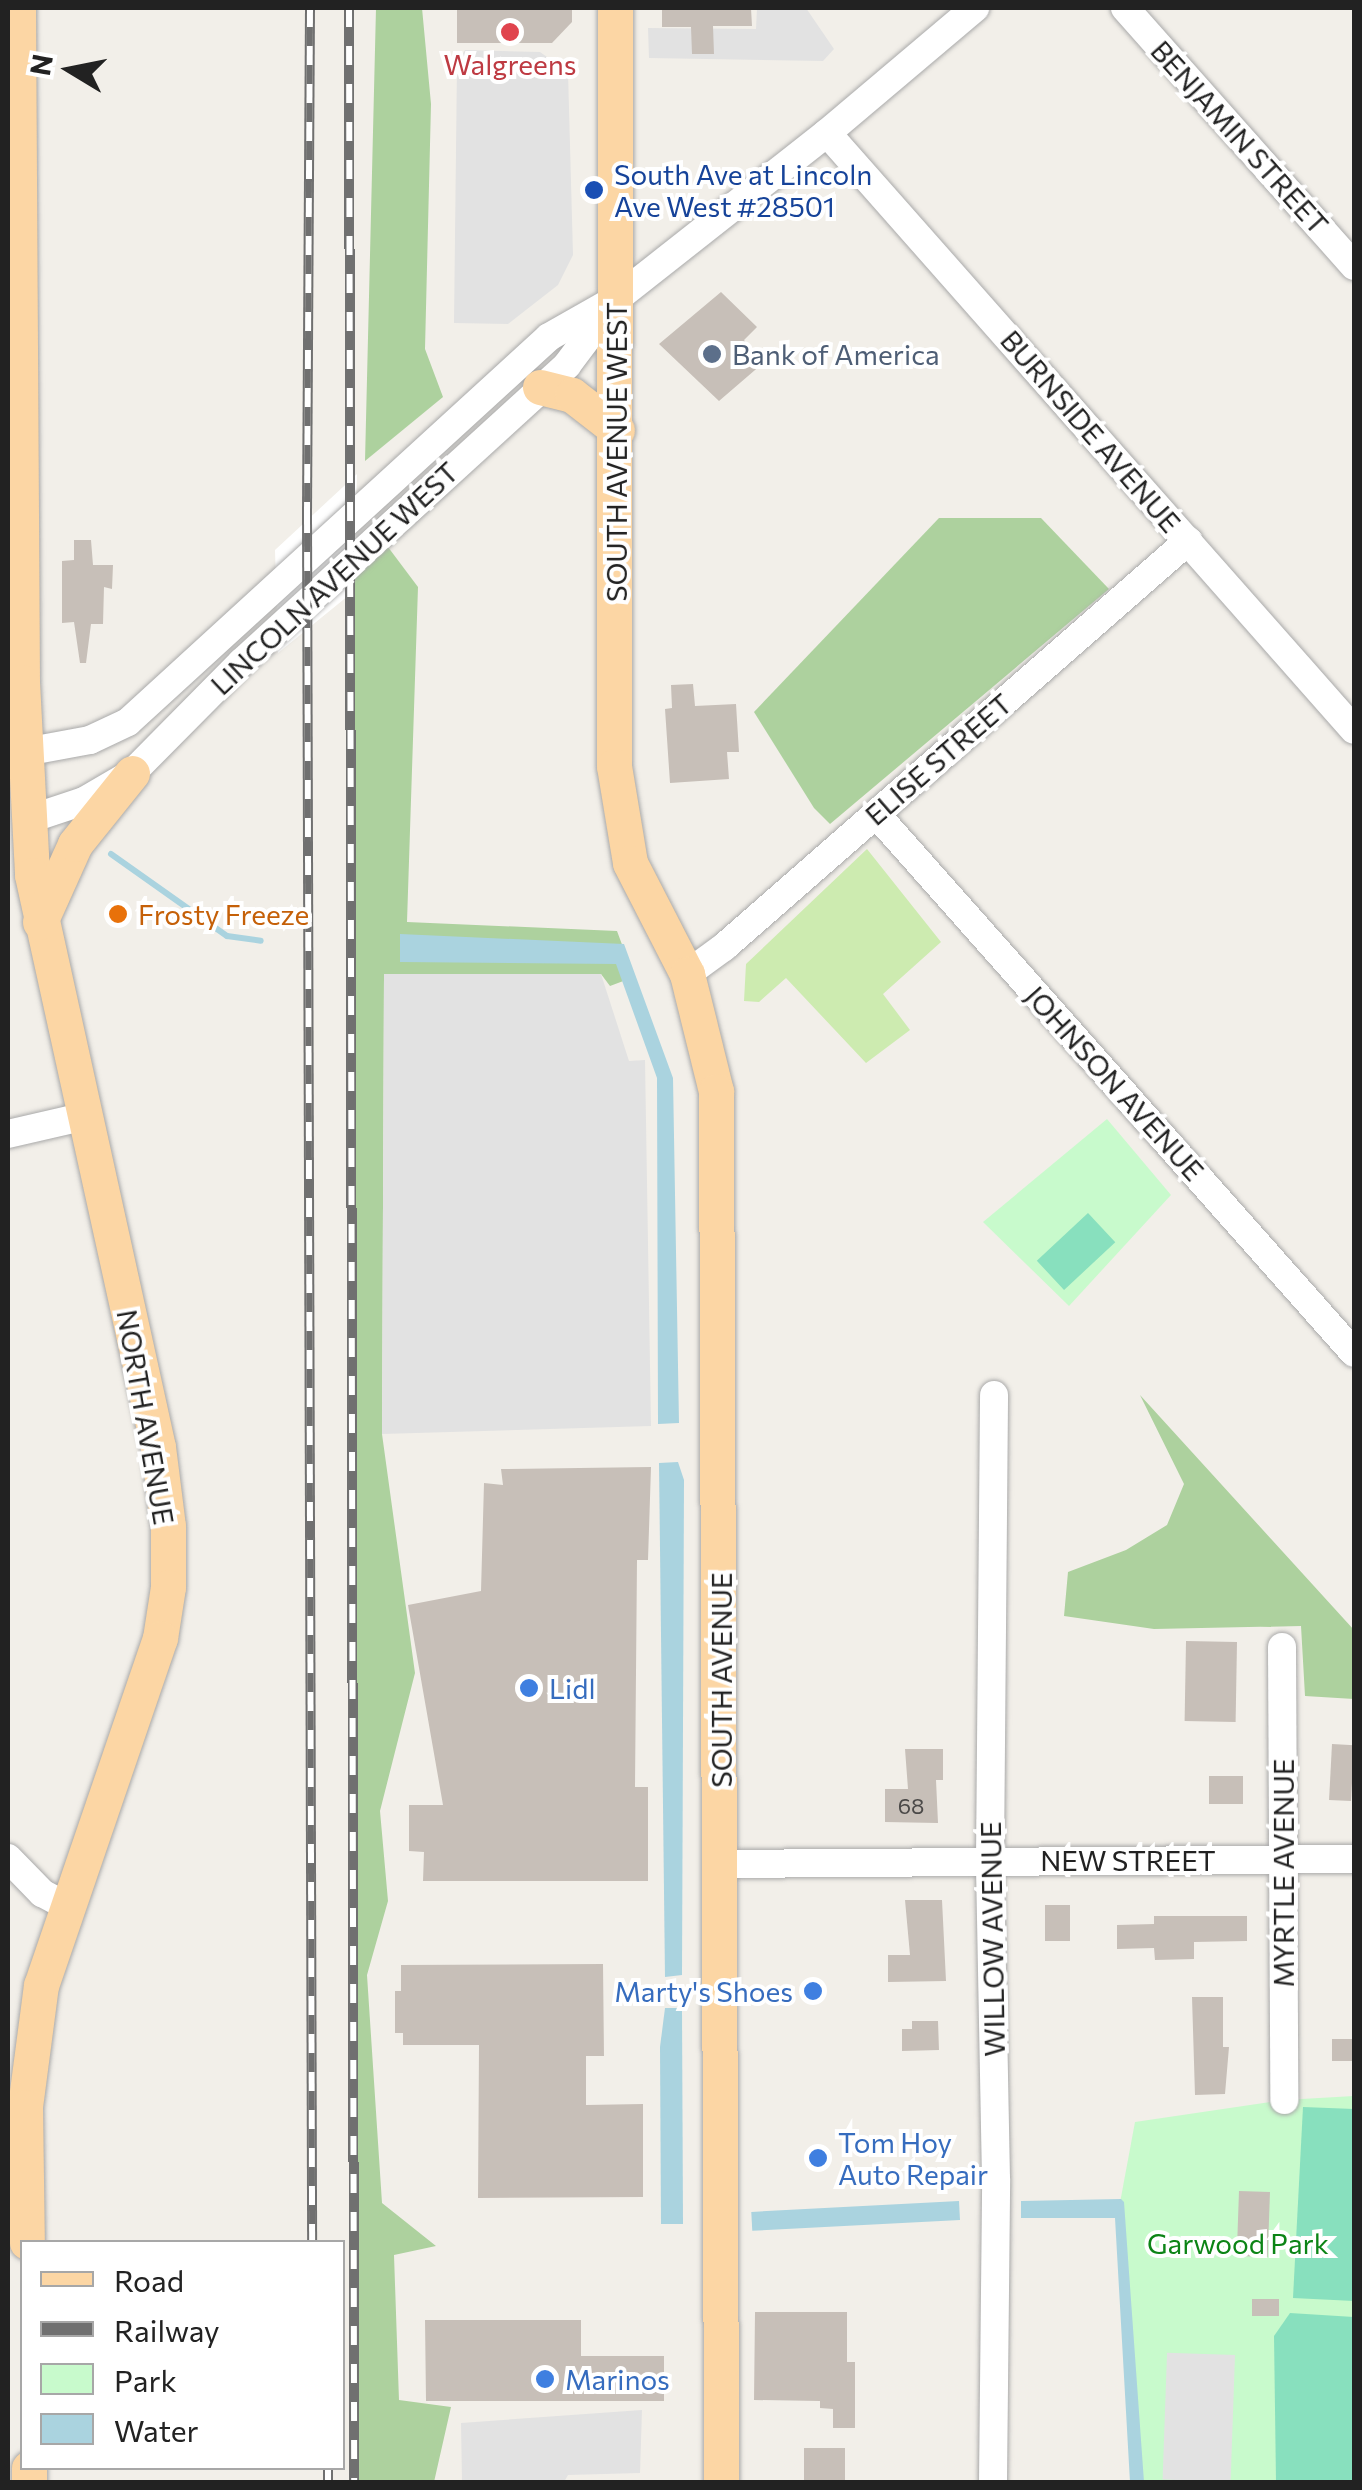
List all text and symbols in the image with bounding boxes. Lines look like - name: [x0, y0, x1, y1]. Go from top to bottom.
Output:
- north arrow: [20, 20, 120, 120]
- marker: Walgreens: [499, 21, 521, 43]
- street label: BENJAMIN STREET: [1144, 33, 1336, 241]
- place label: Walgreens: [443, 47, 577, 81]
- text: N: [22, 51, 59, 78]
- place label: South Ave at Lincoln Ave West #28501: [614, 157, 872, 223]
- marker: South Ave at Lincoln Ave West #28501: [583, 179, 605, 201]
- street label: SOUTH AVENUE WEST: [599, 302, 633, 602]
- street label: BURNSIDE AVENUE: [994, 323, 1188, 539]
- place label: Bank of America: [732, 337, 940, 371]
- marker: Bank of America: [701, 343, 723, 365]
- street label: LINCOLN AVENUE WEST: [204, 455, 464, 701]
- street label: ELISE STREET: [858, 686, 1018, 832]
- place label: Frosty Freeze: [138, 897, 309, 931]
- marker: Frosty Freeze: [107, 903, 129, 925]
- street label: JOHNSON AVENUE: [1019, 979, 1211, 1187]
- street label: NORTH AVENUE: [111, 1307, 181, 1527]
- street label: SOUTH AVENUE: [704, 1572, 738, 1788]
- place label: Lidl: [549, 1671, 596, 1705]
- marker: Lidl: [518, 1677, 540, 1699]
- street label: MYRTLE AVENUE: [1266, 1759, 1300, 1987]
- house number: 68: [898, 1793, 924, 1819]
- street label: WILLOW AVENUE: [973, 1821, 1011, 2057]
- street label: NEW STREET: [1040, 1843, 1216, 1877]
- place label: Marty's Shoes: [614, 1974, 793, 2008]
- marker: Marty's Shoes: [802, 1980, 824, 2002]
- place label: Tom Hoy Auto Repair: [838, 2125, 988, 2191]
- marker: Tom Hoy Auto Repair: [807, 2147, 829, 2169]
- park label: Garwood Park: [1147, 2226, 1329, 2260]
- legend: [20, 2240, 345, 2470]
- text: Road: [114, 2261, 184, 2298]
- text: Railway: [114, 2311, 220, 2348]
- text: Park: [114, 2361, 177, 2398]
- place label: Marinos: [565, 2362, 670, 2396]
- marker: Marinos: [534, 2368, 556, 2390]
- text: Water: [114, 2411, 199, 2448]

